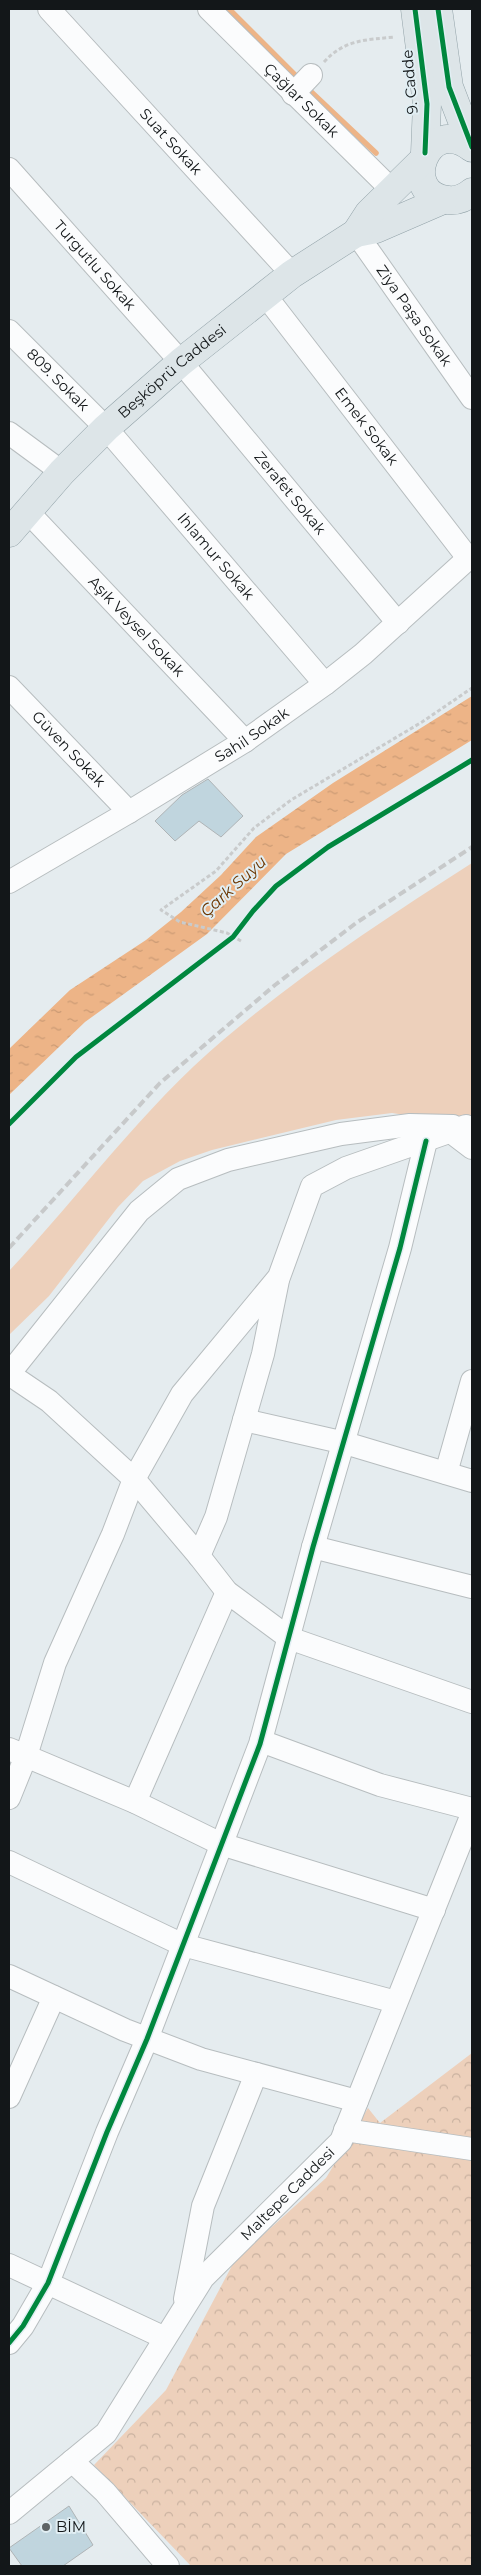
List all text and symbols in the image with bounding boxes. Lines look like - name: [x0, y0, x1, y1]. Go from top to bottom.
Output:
- street label: 9. Cadde: [397, 49, 422, 115]
- street label: Çağlar Sokak: [260, 59, 343, 141]
- street label: Suat Sokak: [136, 104, 206, 179]
- street label: Turgutlu Sokak: [50, 216, 140, 314]
- street label: Ziya Paşa Sokak: [372, 261, 457, 370]
- street label: Beşköprü Caddesi: [114, 320, 230, 422]
- street label: 809. Sokak: [23, 344, 93, 415]
- street label: Emek Sokak: [331, 383, 403, 469]
- street label: Zerafet Sokak: [250, 447, 330, 538]
- street label: Ihlamur Sokak: [174, 508, 259, 604]
- street label: Aşık Veysel Sokak: [85, 572, 189, 680]
- street label: Sahil Sokak: [211, 703, 292, 766]
- street label: Güven Sokak: [28, 707, 110, 791]
- water label: Çark Suyu: [197, 852, 270, 921]
- street label: Maltepe Caddesi: [236, 2143, 339, 2244]
- place label: BİM: [56, 2517, 86, 2536]
- marker: BİM: [40, 2521, 52, 2533]

